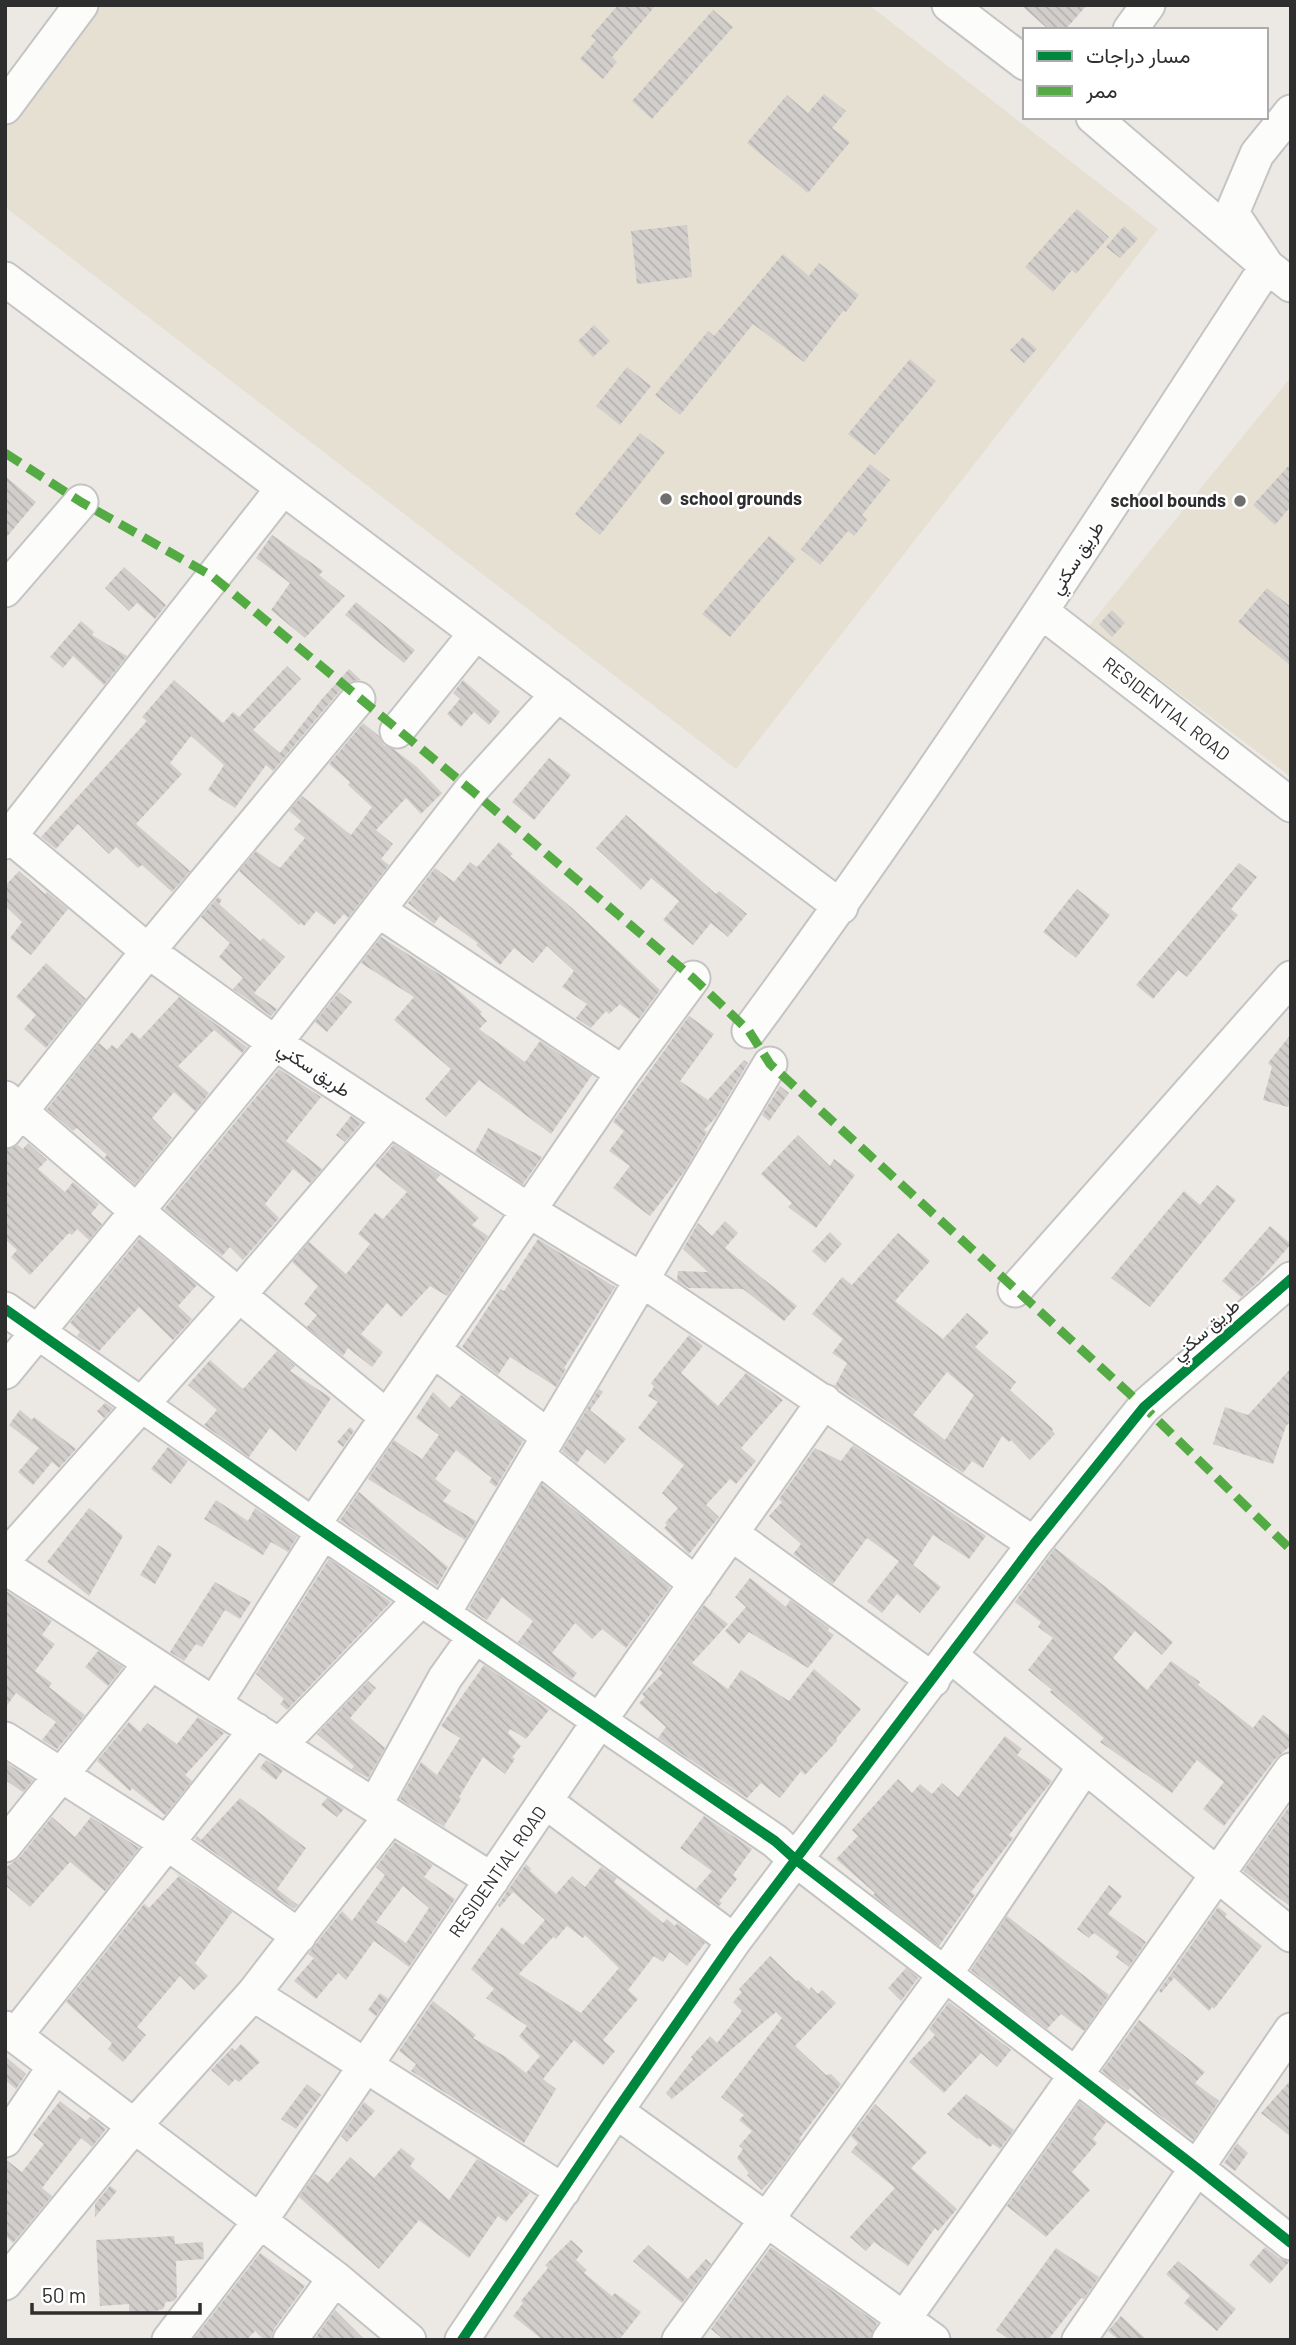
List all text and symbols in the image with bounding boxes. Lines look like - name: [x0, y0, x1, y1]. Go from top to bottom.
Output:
- legend: [1023, 28, 1268, 119]
- text: مسار دراجات: [1086, 42, 1190, 69]
- text: ممر: [1085, 77, 1117, 104]
- place label: school grounds: [680, 487, 802, 509]
- place label: school bounds: [1110, 489, 1226, 511]
- marker: school grounds: [658, 491, 674, 507]
- marker: school bounds: [1232, 493, 1248, 509]
- street label: طريق سكني: [1044, 517, 1112, 601]
- street label: RESIDENTIAL ROAD: [1099, 652, 1235, 765]
- street label: طريق سكني: [271, 1037, 355, 1106]
- street label: طريق سكني: [1167, 1294, 1247, 1369]
- street label: RESIDENTIAL ROAD: [444, 1802, 551, 1941]
- scale bar: [32, 2272, 200, 2316]
- text: 50 m: [42, 2282, 86, 2307]

